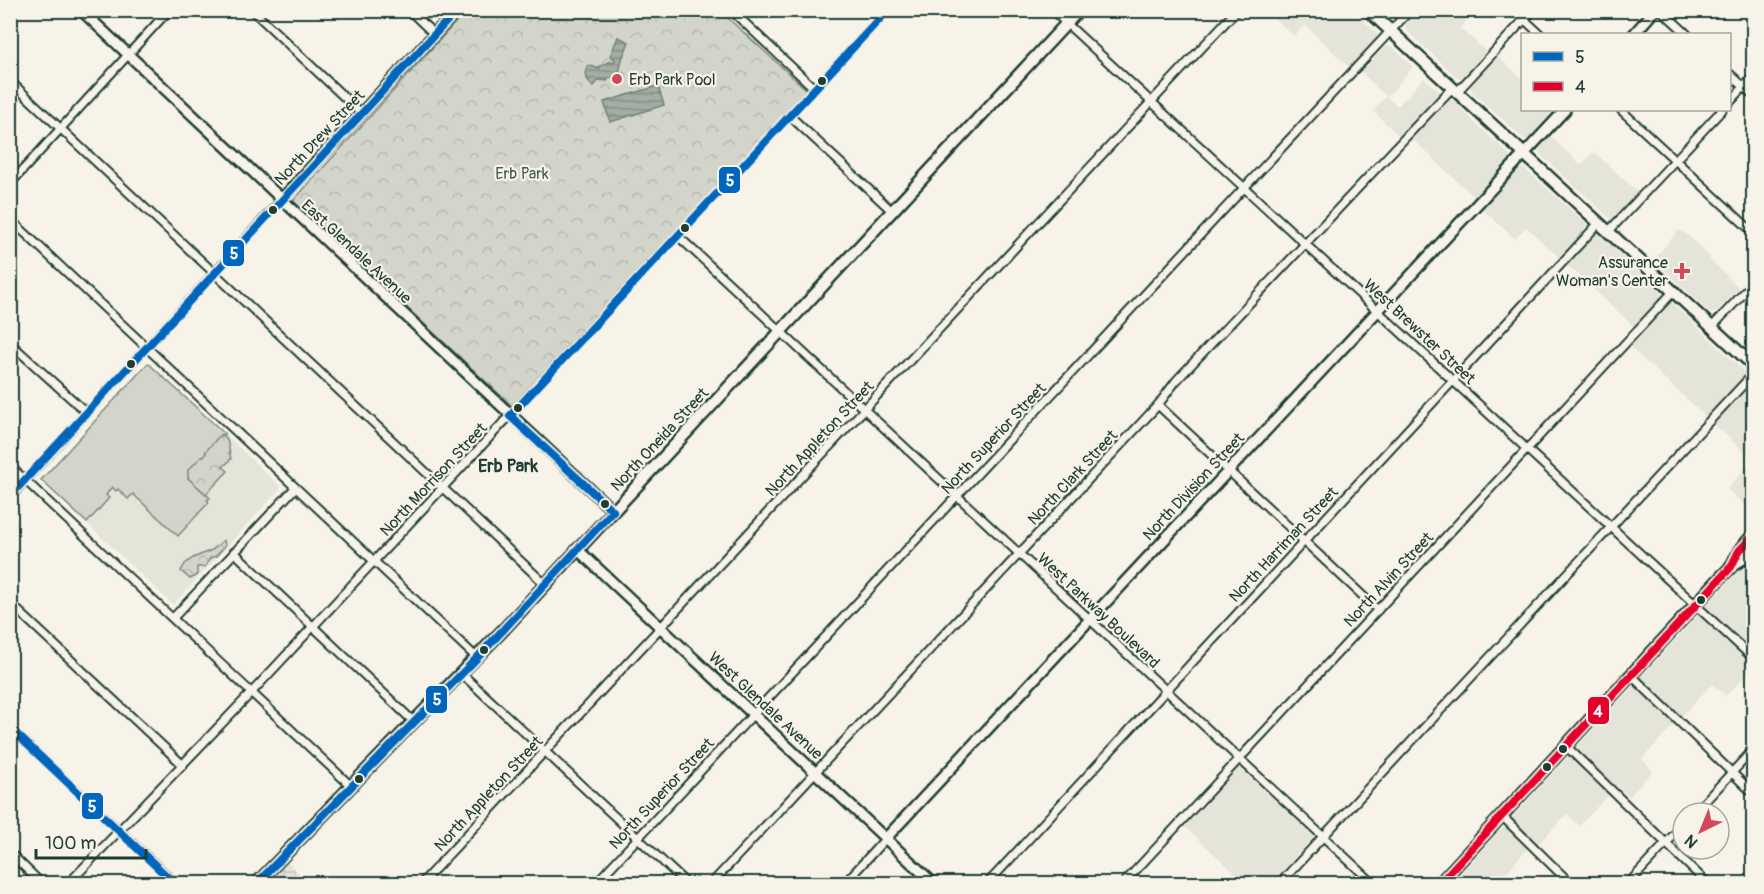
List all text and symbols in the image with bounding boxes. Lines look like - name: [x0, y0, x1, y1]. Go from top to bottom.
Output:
- legend: [1521, 33, 1731, 111]
- text: 5: [1575, 46, 1585, 69]
- place label: Erb Park Pool: [629, 70, 716, 90]
- marker: Erb Park Pool: [610, 72, 624, 86]
- unlabelled marker: [816, 75, 828, 87]
- text: 4: [1575, 76, 1586, 99]
- street label: North Drew Street: [270, 85, 370, 190]
- park label: Erb Park: [495, 164, 549, 184]
- line badge: 5: [718, 166, 741, 194]
- text: 5: [726, 171, 735, 191]
- street label: East Glendale Avenue: [297, 196, 416, 308]
- unlabelled marker: [267, 204, 279, 216]
- unlabelled marker: [679, 222, 691, 234]
- line badge: 5: [222, 239, 245, 267]
- text: 5: [230, 244, 239, 264]
- place label: Assurance Woman's Center: [1556, 253, 1668, 291]
- marker: Assurance Woman's Center: [1673, 262, 1691, 280]
- street label: West Brewster Street: [1359, 275, 1480, 389]
- unlabelled marker: [125, 358, 137, 370]
- street label: North Appleton Street: [761, 376, 879, 501]
- street label: North Superior Street: [937, 378, 1051, 499]
- street label: North Oneida Street: [607, 383, 713, 496]
- unlabelled marker: [512, 402, 524, 414]
- street label: North Morrison Street: [376, 418, 492, 541]
- street label: North Clark Street: [1024, 426, 1122, 529]
- street label: North Division Street: [1139, 428, 1249, 545]
- district label: Erb Park: [478, 455, 539, 478]
- street label: North Harriman Street: [1225, 482, 1343, 607]
- unlabelled marker: [599, 498, 611, 510]
- street label: North Alvin Street: [1340, 528, 1438, 631]
- street label: West Parkway Boulevard: [1033, 549, 1164, 673]
- unlabelled marker: [1695, 594, 1707, 606]
- unlabelled marker: [478, 644, 490, 656]
- street label: West Glendale Avenue: [704, 648, 827, 764]
- line badge: 5: [425, 685, 448, 714]
- text: 5: [433, 690, 442, 710]
- line badge: 4: [1587, 696, 1610, 725]
- text: 4: [1593, 702, 1603, 722]
- street label: North Appleton Street: [430, 731, 548, 856]
- street label: North Superior Street: [605, 733, 719, 854]
- unlabelled marker: [1557, 743, 1569, 755]
- unlabelled marker: [1541, 761, 1553, 773]
- unlabelled marker: [353, 773, 365, 785]
- line badge: 5: [81, 792, 104, 820]
- text: 5: [88, 797, 97, 817]
- north arrow: [1671, 801, 1731, 861]
- scale bar: [36, 822, 146, 860]
- text: N: [1681, 830, 1702, 852]
- text: 100 m: [45, 832, 97, 855]

